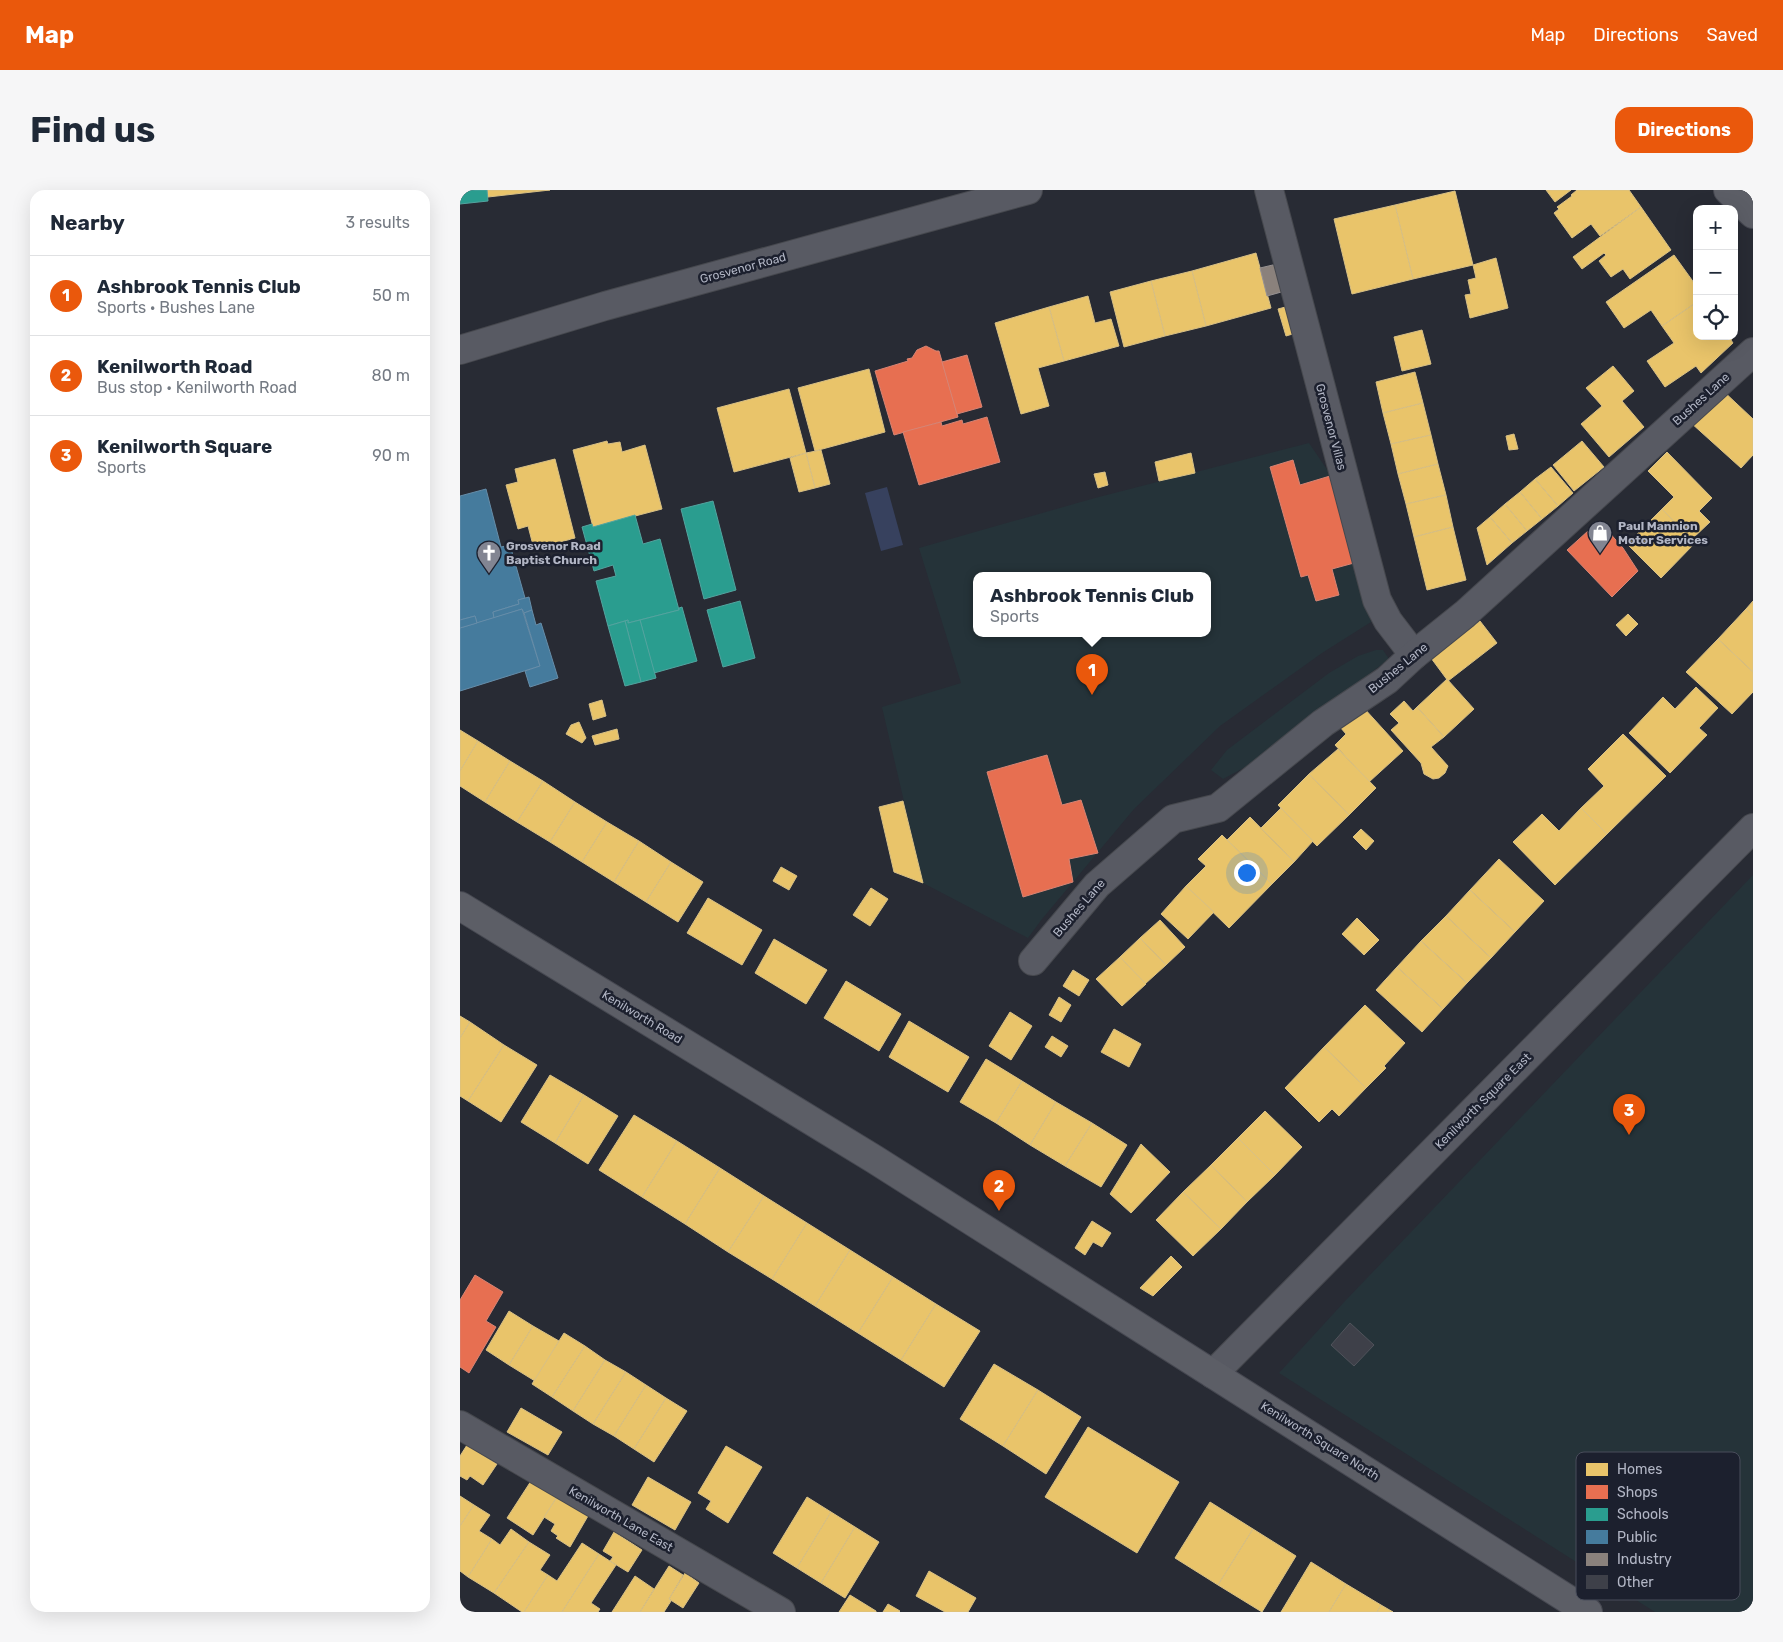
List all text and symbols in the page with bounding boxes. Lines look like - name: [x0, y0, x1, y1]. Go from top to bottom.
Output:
- text: Map: [25, 21, 74, 49]
- text: Map: [1530, 24, 1565, 46]
- text: Directions: [1593, 24, 1679, 46]
- text: Saved: [1707, 24, 1758, 46]
- button: Directions: [1615, 107, 1753, 153]
- text: Find us: [30, 109, 155, 151]
- map controls: [1693, 205, 1738, 340]
- button: +: [1693, 205, 1738, 250]
- text: Nearby: [50, 210, 125, 235]
- text: 3 results: [345, 213, 410, 232]
- street label: Grosvenor Road: [698, 250, 788, 286]
- button: −: [1693, 250, 1738, 295]
- text: Ashbrook Tennis Club: [97, 275, 301, 298]
- text: 1: [62, 286, 70, 305]
- text: 50 m: [372, 286, 410, 305]
- button: locate: [1693, 295, 1738, 340]
- text: Sports · Bushes Lane: [97, 298, 255, 317]
- text: Kenilworth Road: [97, 355, 252, 378]
- text: 2: [61, 366, 71, 385]
- text: 80 m: [372, 366, 410, 385]
- street label: Bushes Lane: [1670, 370, 1733, 428]
- text: Bus stop · Kenilworth Road: [97, 378, 297, 397]
- street label: Grosvenor Villas: [1313, 382, 1349, 472]
- text: Kenilworth Square: [97, 435, 272, 458]
- text: 3: [61, 446, 71, 465]
- text: 90 m: [372, 446, 410, 465]
- text: Sports: [97, 458, 146, 477]
- place label: Paul Mannion Motor Services: [1618, 519, 1708, 547]
- shop icon: Paul Mannion Motor Services: [1587, 520, 1613, 554]
- place label: Grosvenor Road Baptist Church: [506, 539, 601, 567]
- church icon: Grosvenor Road Baptist Church: [476, 540, 502, 574]
- popup: [973, 572, 1211, 637]
- text: Ashbrook Tennis Club: [990, 584, 1194, 607]
- text: Sports: [990, 607, 1039, 626]
- street label: Bushes Lane: [1366, 640, 1431, 696]
- pin: 1: [1076, 654, 1108, 695]
- your location: [1234, 860, 1260, 886]
- street label: Bushes Lane: [1050, 876, 1108, 940]
- street label: Kenilworth Road: [599, 988, 685, 1046]
- street label: Kenilworth Square East: [1432, 1050, 1534, 1152]
- pin: 3: [1613, 1094, 1645, 1135]
- pin: 2: [983, 1170, 1015, 1211]
- street label: Kenilworth Square North: [1258, 1399, 1382, 1483]
- legend: [1576, 1452, 1740, 1600]
- text: Homes: [1617, 1461, 1662, 1478]
- street label: Kenilworth Lane East: [567, 1484, 676, 1555]
- text: Shops: [1617, 1484, 1658, 1501]
- text: Schools: [1617, 1506, 1669, 1523]
- text: Public: [1617, 1529, 1658, 1546]
- text: Industry: [1617, 1551, 1672, 1568]
- text: Other: [1617, 1574, 1654, 1591]

